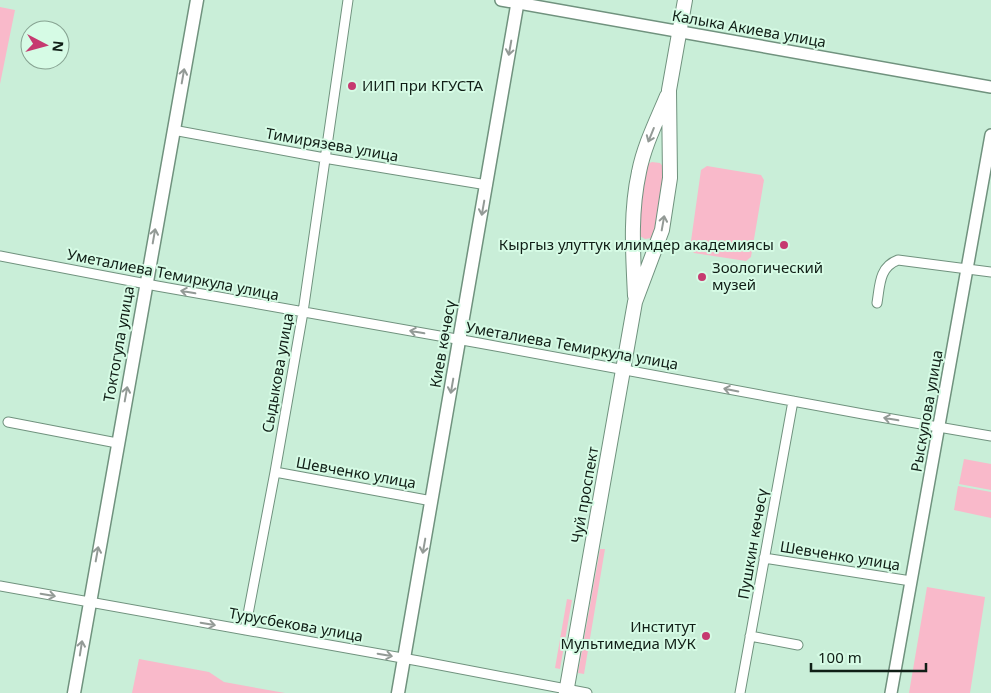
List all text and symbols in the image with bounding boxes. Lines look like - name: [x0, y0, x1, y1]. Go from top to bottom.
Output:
- street label: Калыка Акиева улица: [671, 5, 828, 51]
- north arrow: [20, 20, 70, 70]
- text: N: [48, 40, 68, 53]
- one-way arrow: [504, 40, 514, 56]
- one-way arrow: [178, 69, 188, 85]
- place label: ИИП при КГУСТА: [362, 75, 484, 95]
- marker: ИИП при КГУСТА: [346, 80, 358, 92]
- street label: Тимирязева улица: [264, 122, 400, 166]
- one-way arrow: [646, 127, 655, 142]
- one-way arrow: [477, 200, 487, 216]
- one-way arrow: [659, 215, 669, 231]
- one-way arrow: [150, 229, 160, 245]
- place label: Кыргыз улуттук илимдер академиясы: [499, 234, 774, 254]
- marker: Кыргыз улуттук илимдер академиясы: [778, 239, 790, 251]
- street label: Уметалиева Темиркула улица: [66, 244, 281, 304]
- place label: Зоологический музей: [712, 257, 823, 294]
- marker: Зоологический музей: [696, 271, 708, 283]
- street label: Токтогула улица: [98, 284, 138, 403]
- one-way arrow: [180, 286, 196, 296]
- street label: Киев көчөсү: [424, 298, 460, 389]
- street label: Сыдыкова улица: [257, 311, 297, 434]
- street label: Уметалиева Темиркула улица: [464, 316, 680, 374]
- one-way arrow: [409, 327, 425, 337]
- street label: Рыскулова улица: [905, 348, 947, 473]
- one-way arrow: [447, 377, 456, 393]
- one-way arrow: [724, 384, 740, 394]
- one-way arrow: [122, 387, 132, 403]
- one-way arrow: [884, 414, 900, 424]
- street label: Чуй проспект: [566, 445, 602, 545]
- street label: Шевченко улица: [295, 452, 418, 492]
- street label: Пушкин көчөсү: [732, 487, 772, 601]
- street label: Шевченко улица: [779, 536, 902, 574]
- one-way arrow: [418, 537, 428, 553]
- one-way arrow: [93, 547, 103, 563]
- one-way arrow: [40, 590, 56, 600]
- street label: Турусбекова улица: [227, 602, 365, 646]
- place label: Институт Мультимедиа МУК: [561, 616, 697, 653]
- one-way arrow: [200, 619, 216, 629]
- marker: Институт Мультимедиа МУК: [700, 630, 712, 642]
- one-way arrow: [76, 640, 86, 656]
- scale bar: [811, 640, 926, 672]
- text: 100 m: [818, 647, 862, 667]
- one-way arrow: [377, 651, 393, 661]

